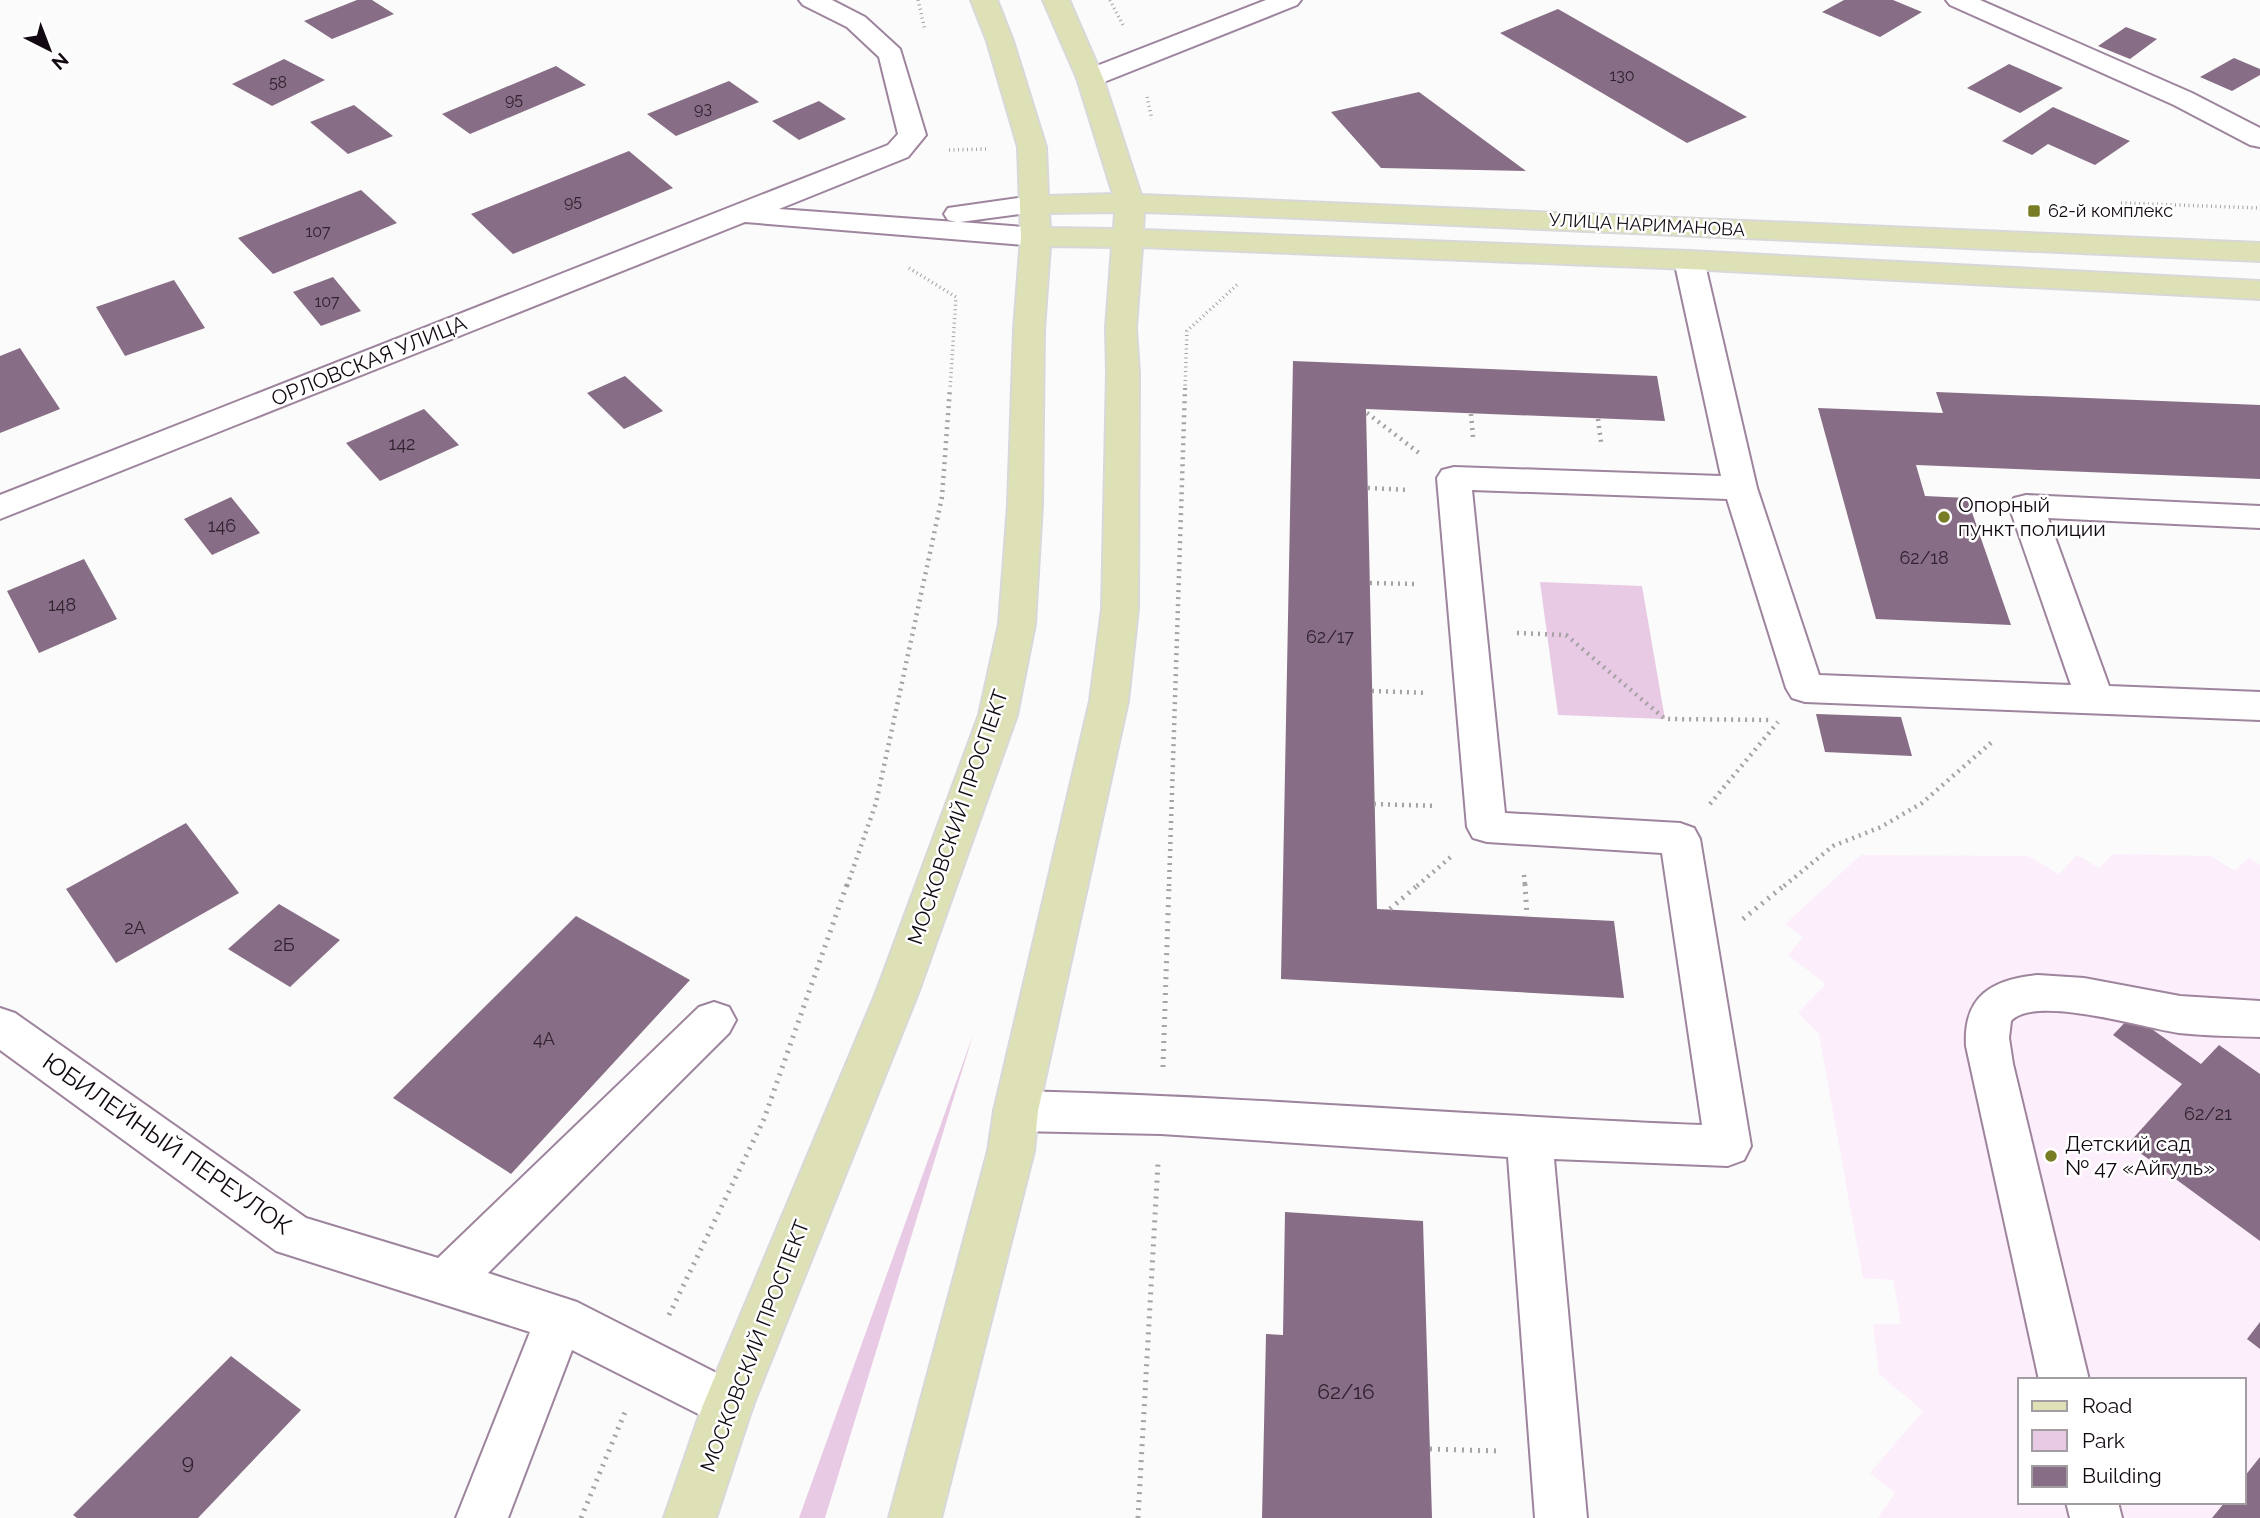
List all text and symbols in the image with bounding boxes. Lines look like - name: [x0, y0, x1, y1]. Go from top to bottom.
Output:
- north arrow: [14, 14, 84, 84]
- text: N: [48, 49, 73, 75]
- house number: 130: [1609, 66, 1635, 85]
- house number: 58: [269, 73, 287, 92]
- house number: 95: [505, 90, 523, 109]
- house number: 93: [694, 99, 712, 118]
- house number: 95: [564, 192, 582, 211]
- place label: 62-й комплекс: [2048, 200, 2173, 221]
- marker: 62-й комплекс: [2026, 203, 2042, 219]
- street label: УЛИЦА НАРИМАНОВА: [1549, 209, 1746, 240]
- house number: 107: [305, 222, 331, 241]
- house number: 107: [314, 292, 340, 311]
- street label: ОРЛОВСКАЯ УЛИЦА: [268, 310, 470, 411]
- house number: 142: [389, 433, 415, 454]
- place label: Опорный пункт полиции: [1958, 492, 2106, 541]
- marker: Опорный пункт полиции: [1936, 509, 1952, 525]
- house number: 146: [208, 515, 236, 536]
- house number: 62/18: [1899, 547, 1949, 568]
- house number: 148: [48, 594, 76, 615]
- house number: 62/17: [1306, 626, 1354, 647]
- street label: МОСКОВСКИЙ ПРОСПЕКТ: [902, 686, 1013, 948]
- house number: 2А: [124, 917, 146, 938]
- house number: 2Б: [273, 934, 295, 955]
- house number: 4А: [533, 1028, 555, 1049]
- street label: ЮБИЛЕЙНЫЙ ПЕРЕУЛОК: [37, 1047, 297, 1241]
- house number: 62/21: [2184, 1103, 2232, 1124]
- place label: Детский сад № 47 «Айгуль»: [2065, 1131, 2215, 1180]
- marker: Детский сад № 47 «Айгуль»: [2043, 1148, 2059, 1164]
- street label: МОСКОВСКИЙ ПРОСПЕКТ: [695, 1216, 814, 1475]
- legend: [2018, 1378, 2246, 1504]
- house number: 62/16: [1317, 1379, 1375, 1404]
- text: Road: [2082, 1393, 2132, 1418]
- text: Park: [2082, 1428, 2125, 1453]
- house number: 9: [182, 1449, 194, 1474]
- text: Building: [2082, 1463, 2162, 1488]

